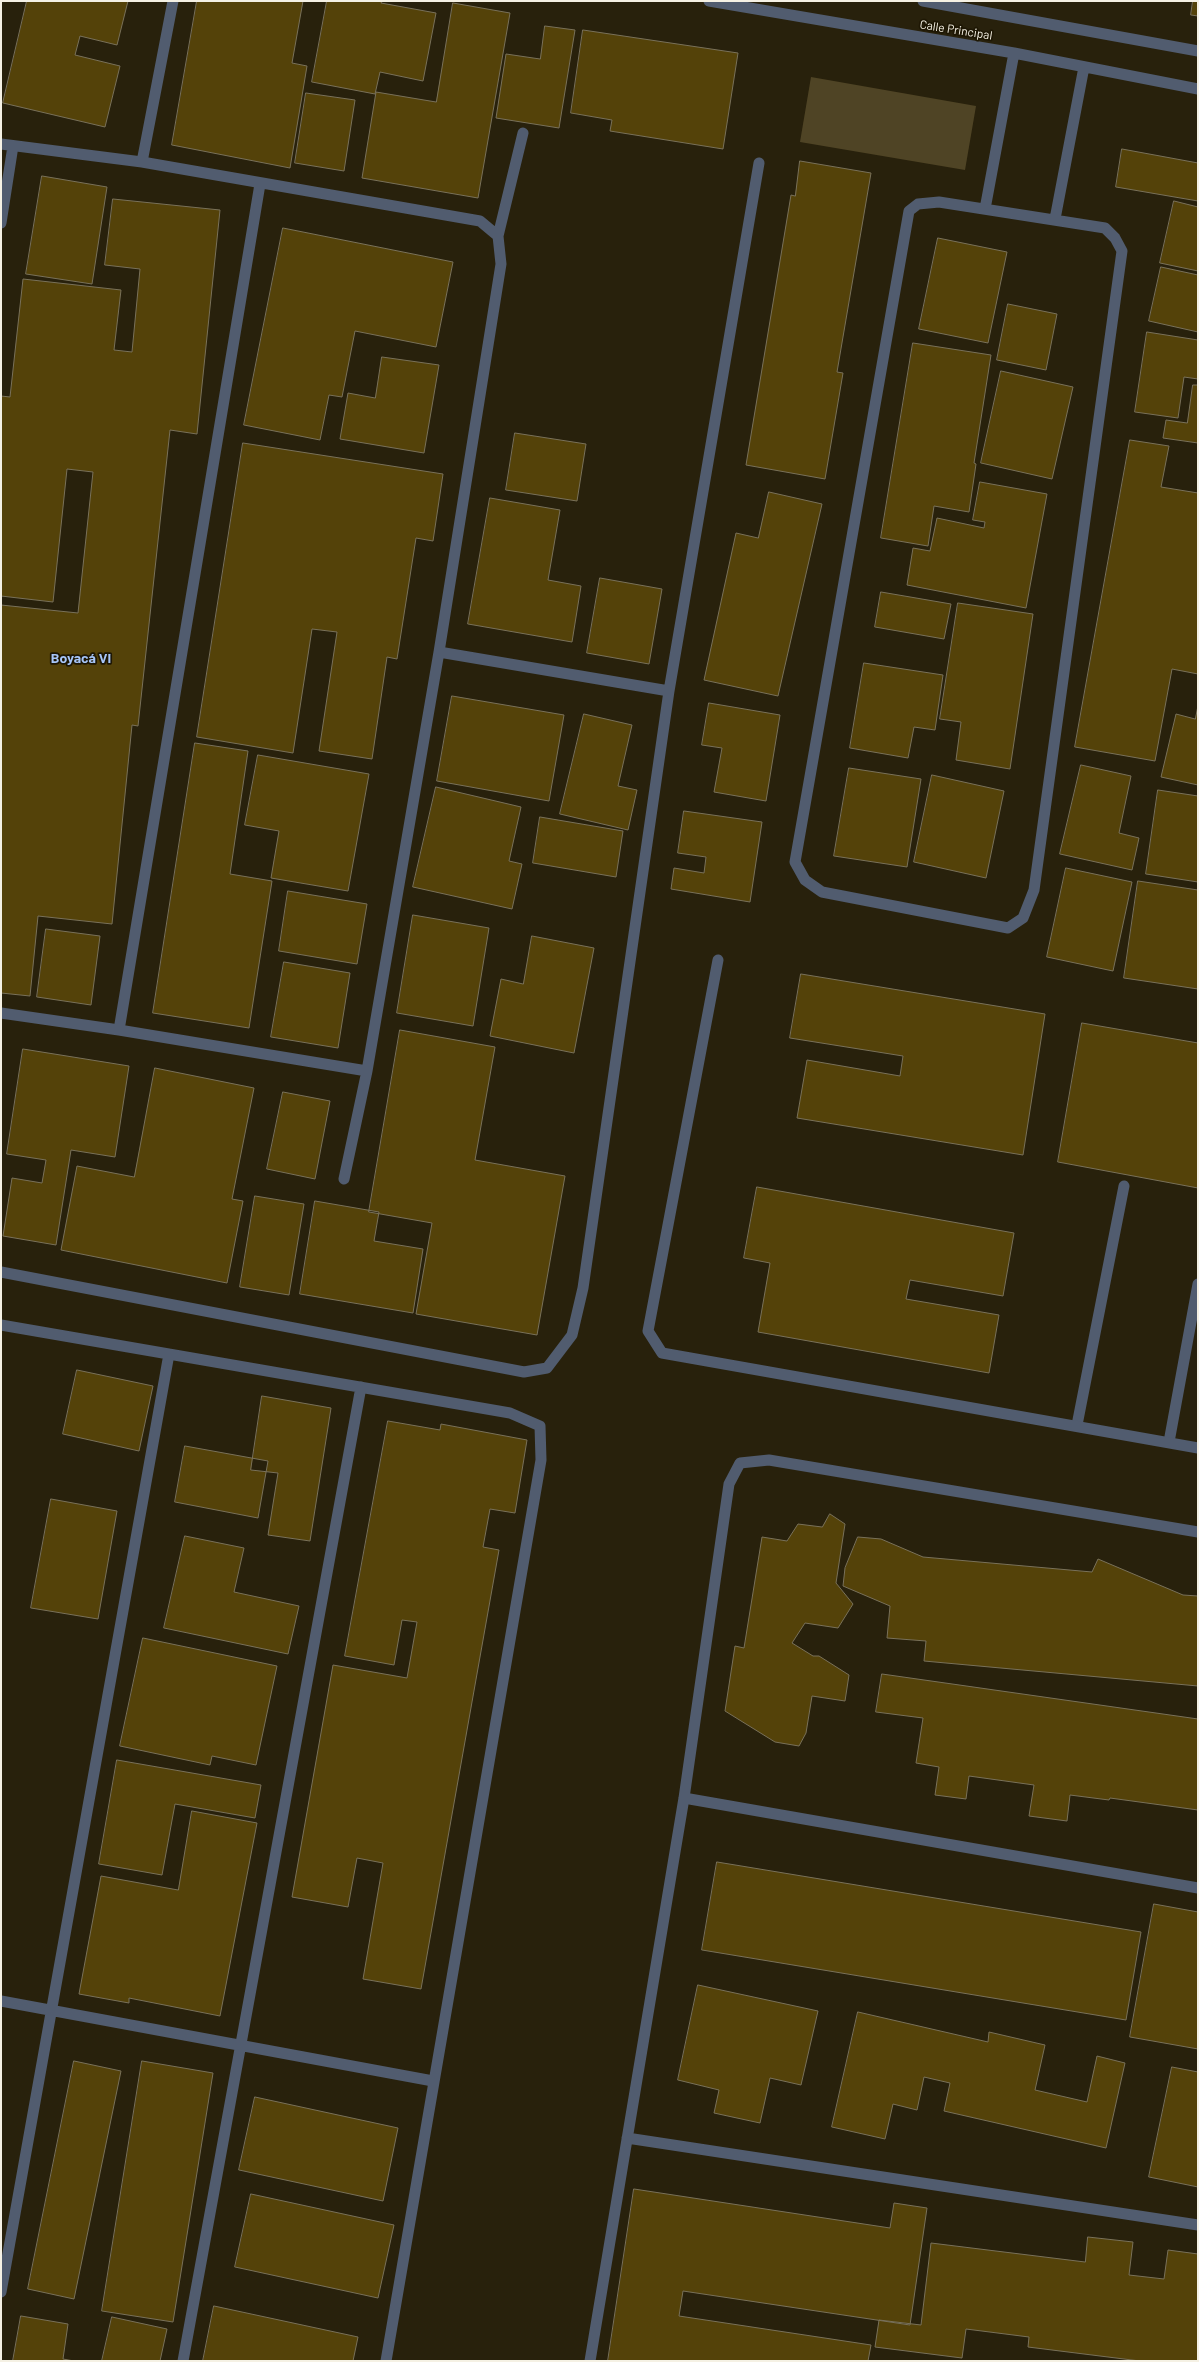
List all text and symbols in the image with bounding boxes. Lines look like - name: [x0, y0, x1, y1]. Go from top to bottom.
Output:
- street label: Calle Principal: [919, 17, 993, 43]
- district label: Boyacá VI: [51, 650, 111, 666]

